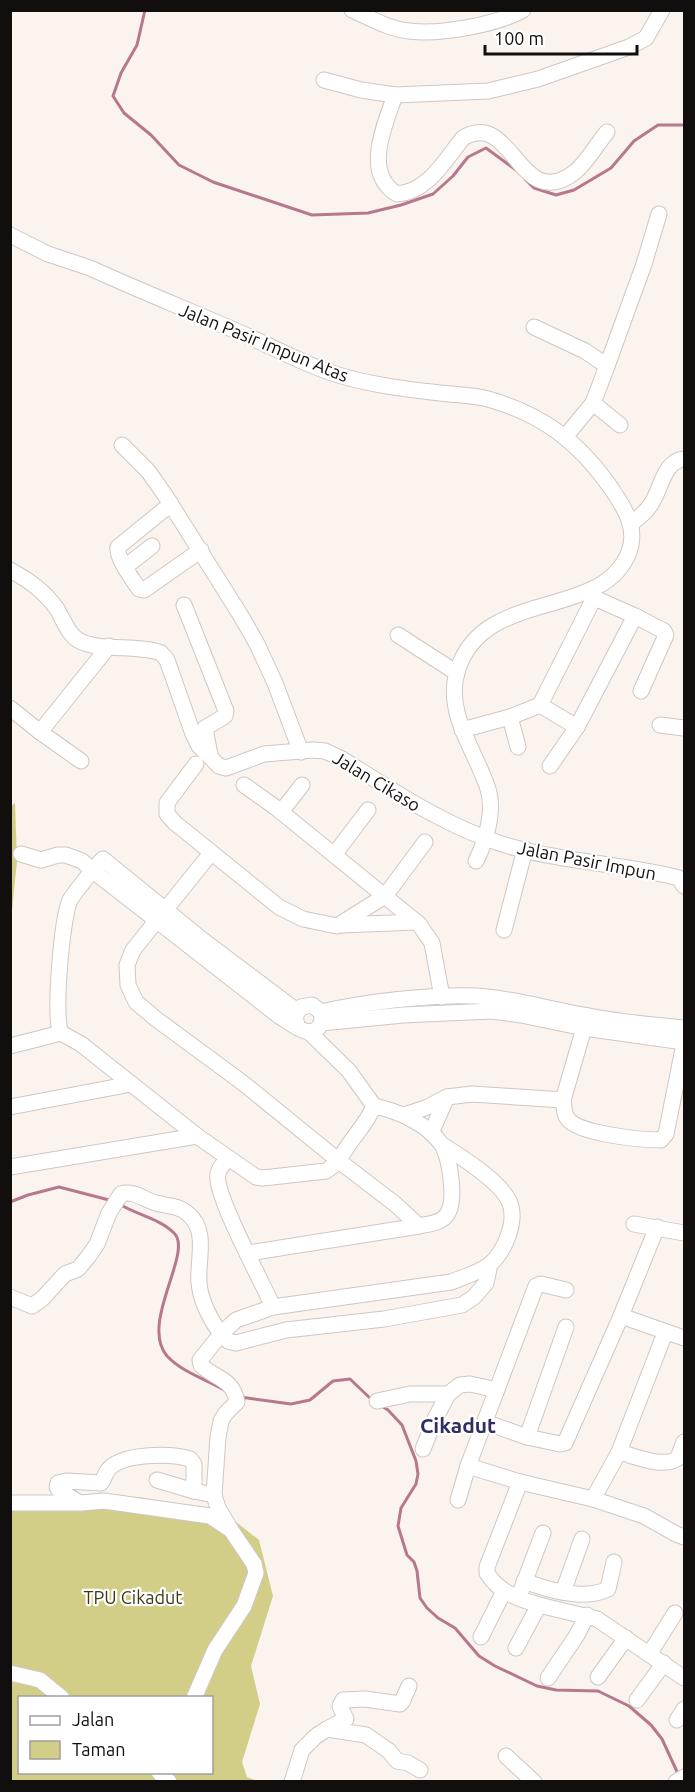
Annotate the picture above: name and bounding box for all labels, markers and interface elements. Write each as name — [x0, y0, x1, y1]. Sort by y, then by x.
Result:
scale bar — [485, 18, 636, 56]
text: 100 m — [494, 28, 544, 48]
street label: Jalan Pasir Impun Atas — [177, 299, 352, 385]
street label: Jalan Cikaso — [330, 747, 424, 815]
street label: Jalan Pasir Impun — [516, 837, 658, 883]
district label: Cikadut — [420, 1413, 496, 1437]
park label: TPU Cikadut — [84, 1587, 182, 1607]
legend — [18, 1696, 213, 1774]
text: Jalan — [72, 1709, 114, 1729]
text: Taman — [72, 1739, 126, 1759]

